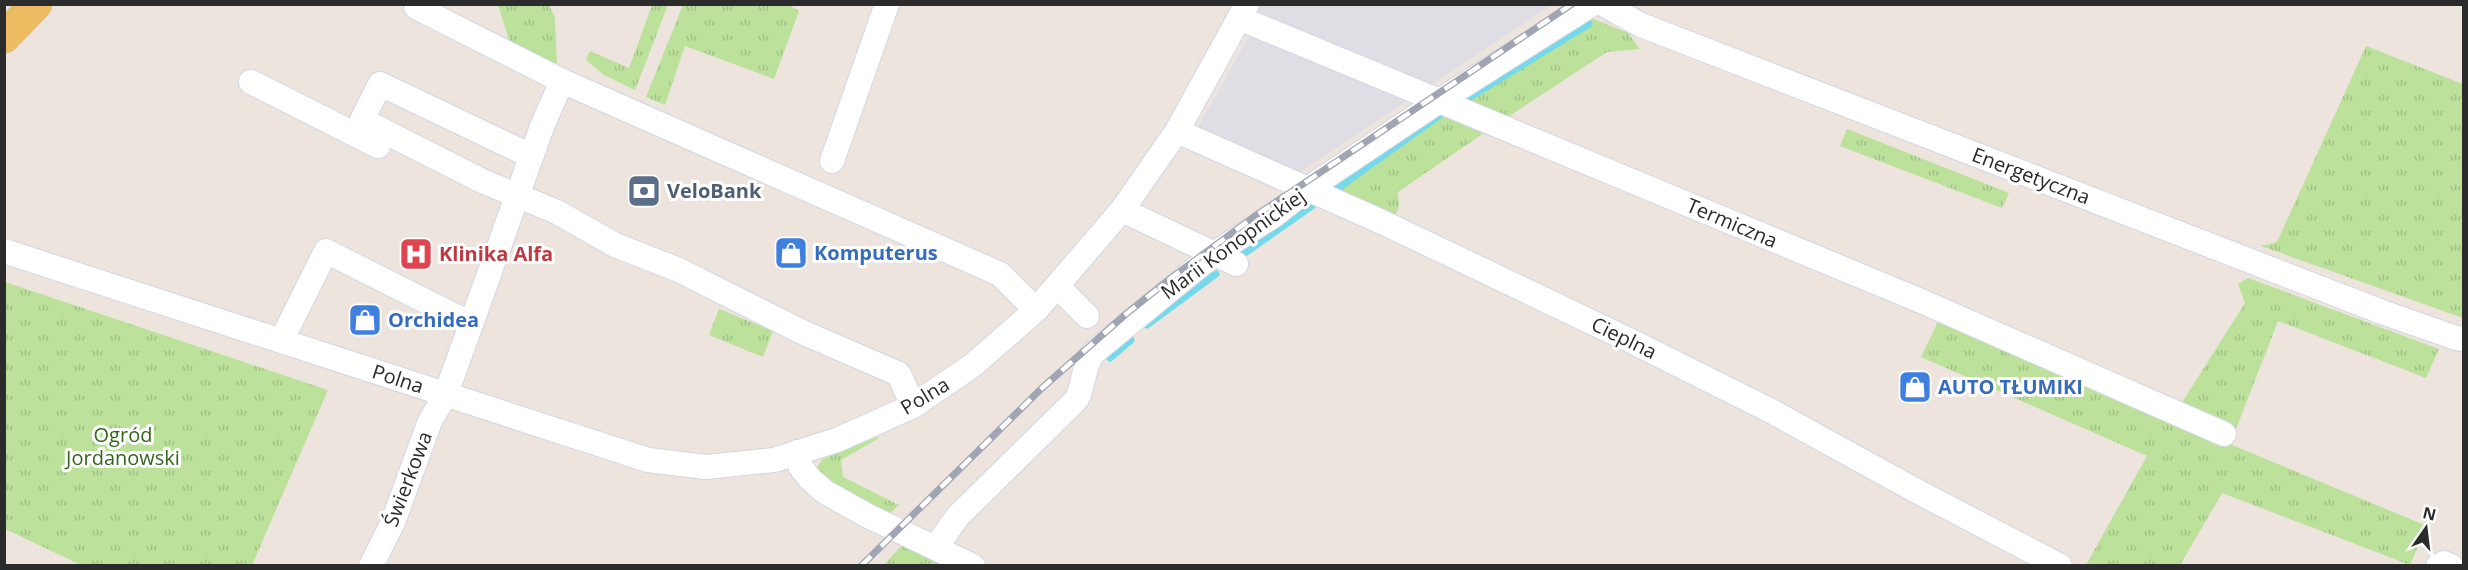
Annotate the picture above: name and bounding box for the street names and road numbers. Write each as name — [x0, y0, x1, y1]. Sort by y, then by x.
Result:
street label: Energetyczna — [1968, 141, 2094, 210]
street label: Marii Konopnickiej — [1155, 182, 1310, 305]
street label: Termiczna — [1683, 191, 1782, 254]
street label: Cieplna — [1587, 310, 1661, 365]
street label: Polna — [369, 358, 427, 399]
street label: Polna — [895, 370, 954, 421]
street label: Świerkowa — [377, 427, 438, 530]

